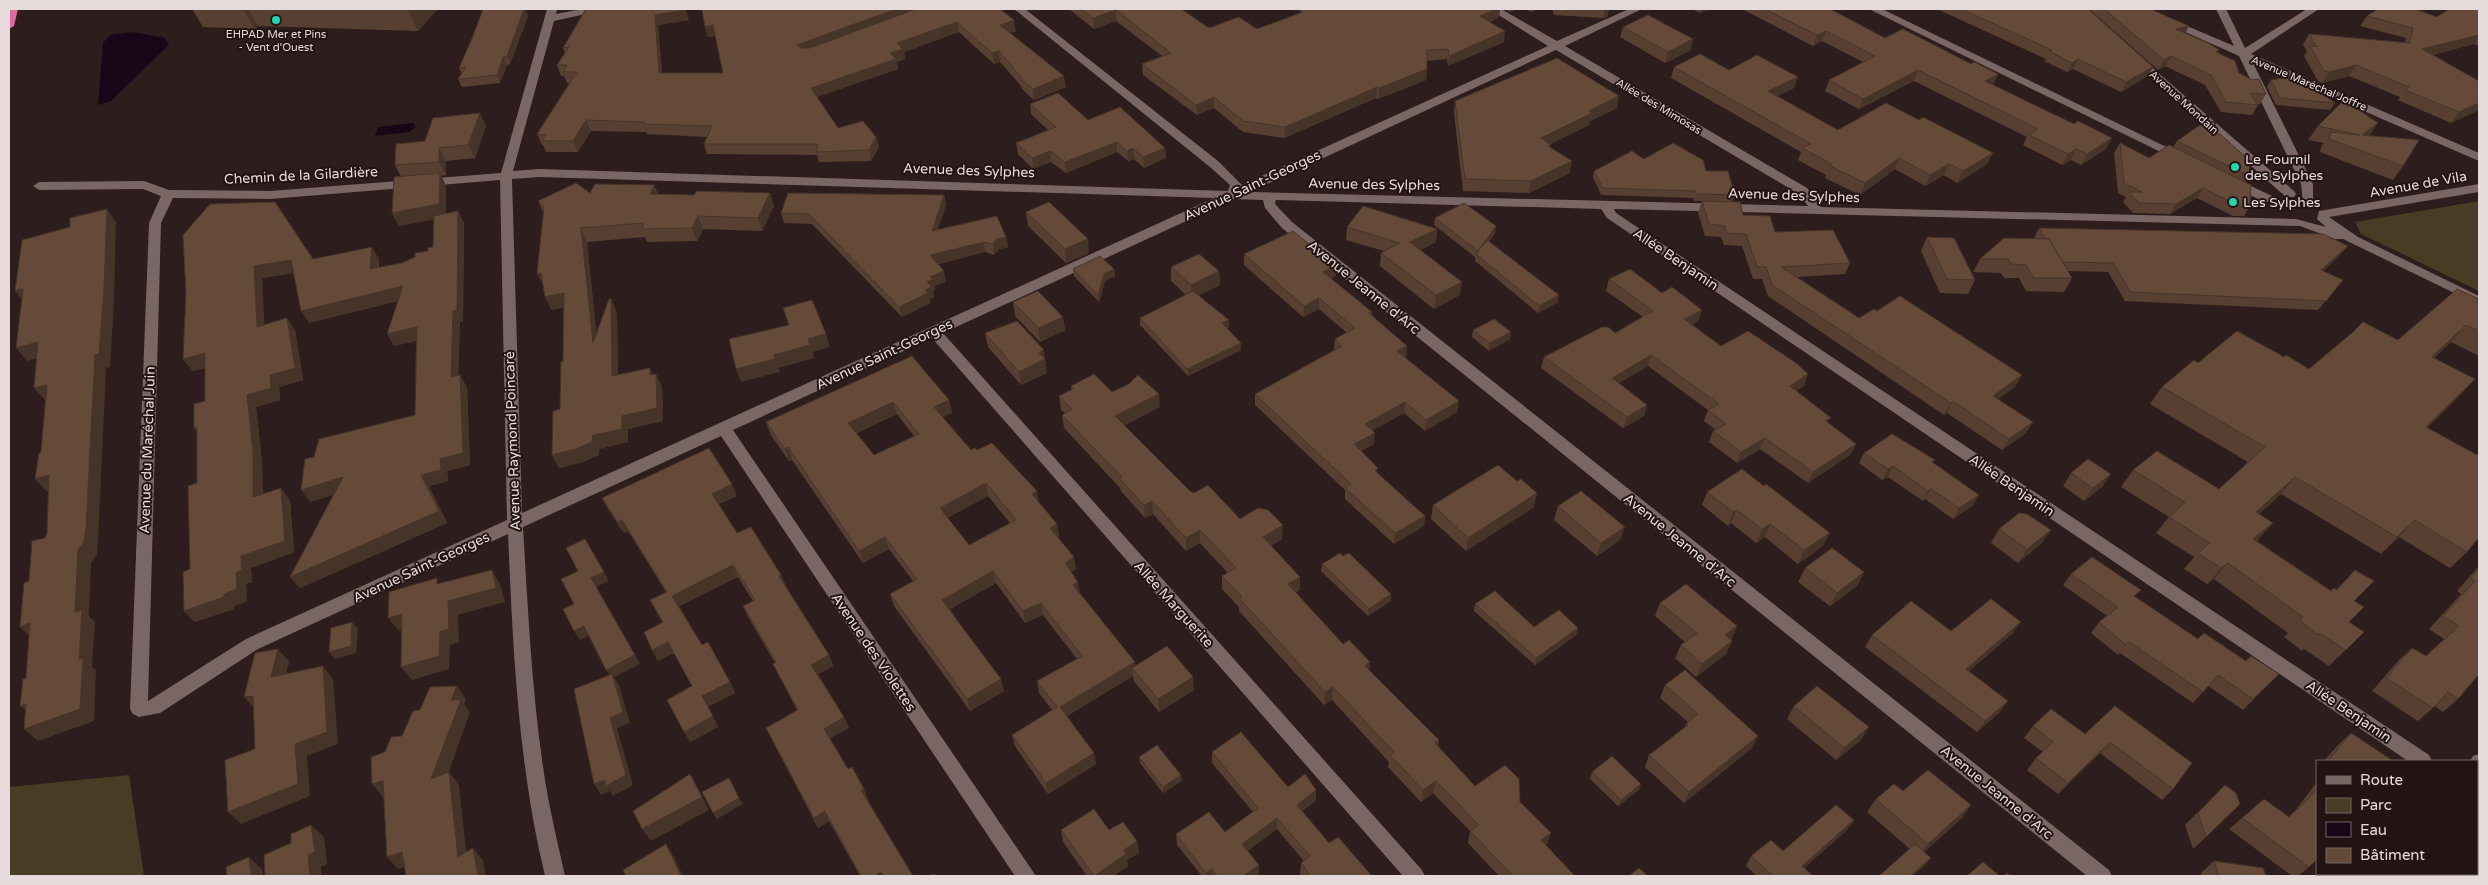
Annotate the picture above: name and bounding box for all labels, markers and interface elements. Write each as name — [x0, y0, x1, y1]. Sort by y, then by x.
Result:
marker: EHPAD Mer et Pins - Vent d'Ouest — [270, 14, 282, 26]
place label: EHPAD Mer et Pins - Vent d'Ouest — [226, 28, 326, 54]
street label: Avenue Maréchal Joffre — [2249, 53, 2369, 114]
street label: Avenue Mondain — [2146, 68, 2221, 137]
street label: Allée des Mimosas — [1614, 76, 1704, 137]
street label: Avenue Saint-Georges — [1181, 146, 1323, 225]
place label: Le Fournil des Sylphes — [2245, 151, 2324, 184]
street label: Avenue des Sylphes — [903, 160, 1036, 181]
marker: Le Fournil des Sylphes — [2229, 161, 2241, 173]
street label: Chemin de la Gilardière — [224, 163, 378, 188]
street label: Avenue de Vila — [2368, 168, 2468, 201]
street label: Avenue des Sylphes — [1308, 175, 1440, 194]
street label: Avenue des Sylphes — [1728, 185, 1861, 206]
place label: Les Sylphes — [2243, 194, 2321, 211]
marker: Les Sylphes — [2227, 196, 2239, 208]
street label: Allée Benjamin — [1630, 225, 1722, 294]
street label: Avenue Jeanne d'Arc — [1304, 237, 1423, 338]
street label: Avenue Saint-Georges — [813, 315, 955, 394]
street label: Avenue Raymond Poincaré — [501, 351, 524, 531]
street label: Avenue du Maréchal Juin — [136, 366, 159, 534]
street label: Allée Benjamin — [1966, 451, 2058, 520]
street label: Avenue Jeanne d'Arc — [1620, 490, 1739, 591]
street label: Avenue Saint-Georges — [350, 528, 492, 607]
street label: Allée Marguerite — [1130, 558, 1217, 651]
street label: Avenue des Violettes — [828, 590, 920, 715]
street label: Allée Benjamin — [2303, 677, 2395, 746]
street label: Avenue Jeanne d'Arc — [1937, 742, 2056, 843]
legend — [2316, 760, 2478, 875]
text: Route — [2360, 771, 2403, 789]
text: Parc — [2360, 796, 2392, 814]
text: Eau — [2360, 821, 2387, 839]
text: Bâtiment — [2360, 846, 2425, 864]

